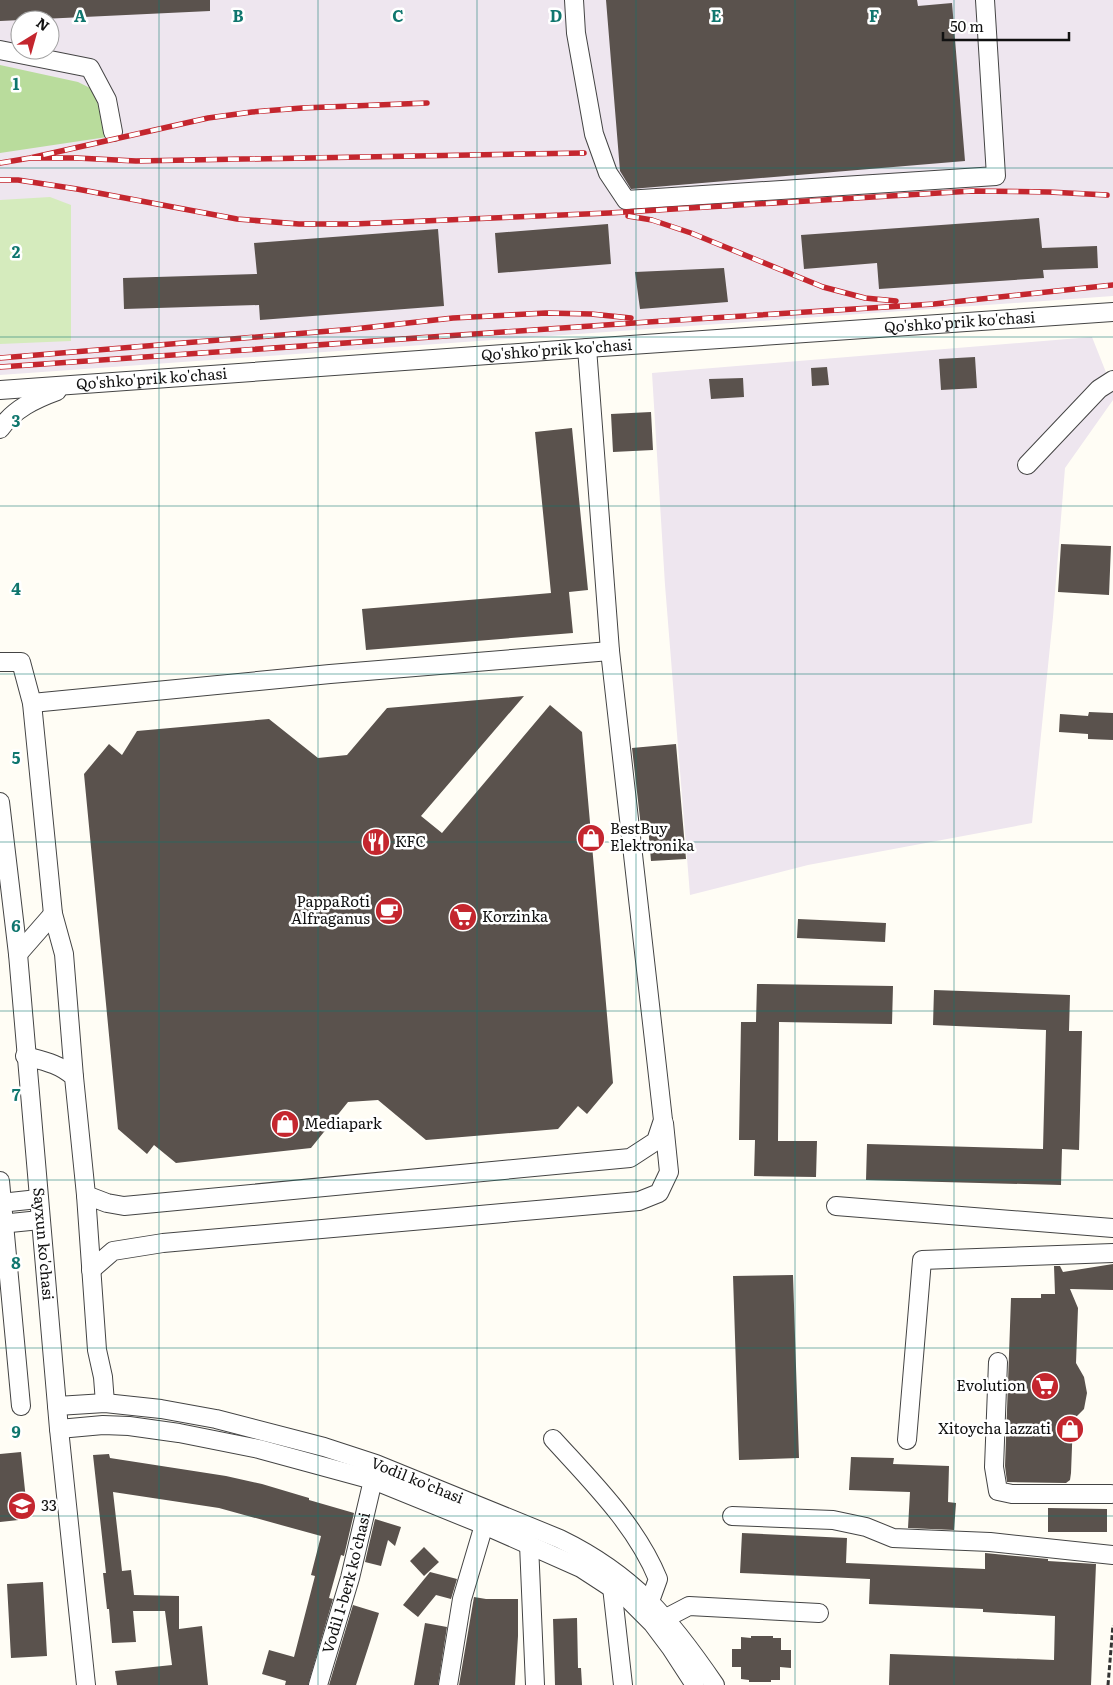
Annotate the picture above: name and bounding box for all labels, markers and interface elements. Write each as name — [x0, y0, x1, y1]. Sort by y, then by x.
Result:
text: A — [74, 3, 86, 27]
text: B — [232, 3, 244, 27]
text: C — [392, 3, 404, 27]
text: D — [550, 3, 562, 27]
text: E — [711, 3, 722, 27]
text: F — [869, 3, 879, 27]
north arrow — [10, 10, 60, 60]
scale bar — [943, 10, 1069, 42]
text: N — [33, 12, 54, 35]
text: 50 m — [950, 14, 984, 37]
text: 1 — [13, 71, 20, 95]
text: 2 — [12, 239, 21, 263]
street label: Qo'shko'prik ko'chasi — [883, 304, 1036, 338]
street label: Qo'shko'prik ko'chasi — [480, 332, 633, 366]
street label: Qo'shko'prik ko'chasi — [75, 361, 228, 395]
text: 3 — [12, 408, 21, 432]
text: 4 — [11, 576, 21, 600]
text: 5 — [12, 745, 21, 769]
place label: BestBuy Elektronika — [610, 816, 695, 856]
shop icon: BestBuy Elektronika — [576, 823, 606, 853]
restaurant icon: KFC — [361, 827, 391, 857]
place label: KFC — [395, 829, 426, 852]
place label: PappaRoti Alfraganus — [291, 889, 370, 929]
cafe icon: PappaRoti Alfraganus — [374, 896, 404, 926]
supermarket icon: Korzinka — [448, 902, 478, 932]
place label: Korzinka — [482, 904, 549, 927]
text: 6 — [11, 913, 21, 937]
text: 7 — [12, 1082, 21, 1106]
shop icon: Mediapark — [270, 1109, 300, 1139]
place label: Mediapark — [304, 1111, 383, 1134]
street label: Sayxun ko'chasi — [28, 1186, 61, 1301]
text: 8 — [11, 1250, 21, 1274]
supermarket icon: Evolution — [1030, 1371, 1060, 1401]
place label: Evolution — [956, 1373, 1026, 1396]
shop icon: Xitoycha lazzati — [1055, 1414, 1085, 1444]
place label: Xitoycha lazzati — [938, 1416, 1051, 1439]
text: 9 — [11, 1419, 21, 1443]
street label: Vodil ko'chasi — [368, 1450, 467, 1509]
school or university icon: 33 — [7, 1491, 37, 1521]
place label: 33 — [41, 1493, 57, 1516]
street label: Vodil 1-berk ko'chasi — [315, 1510, 375, 1656]

